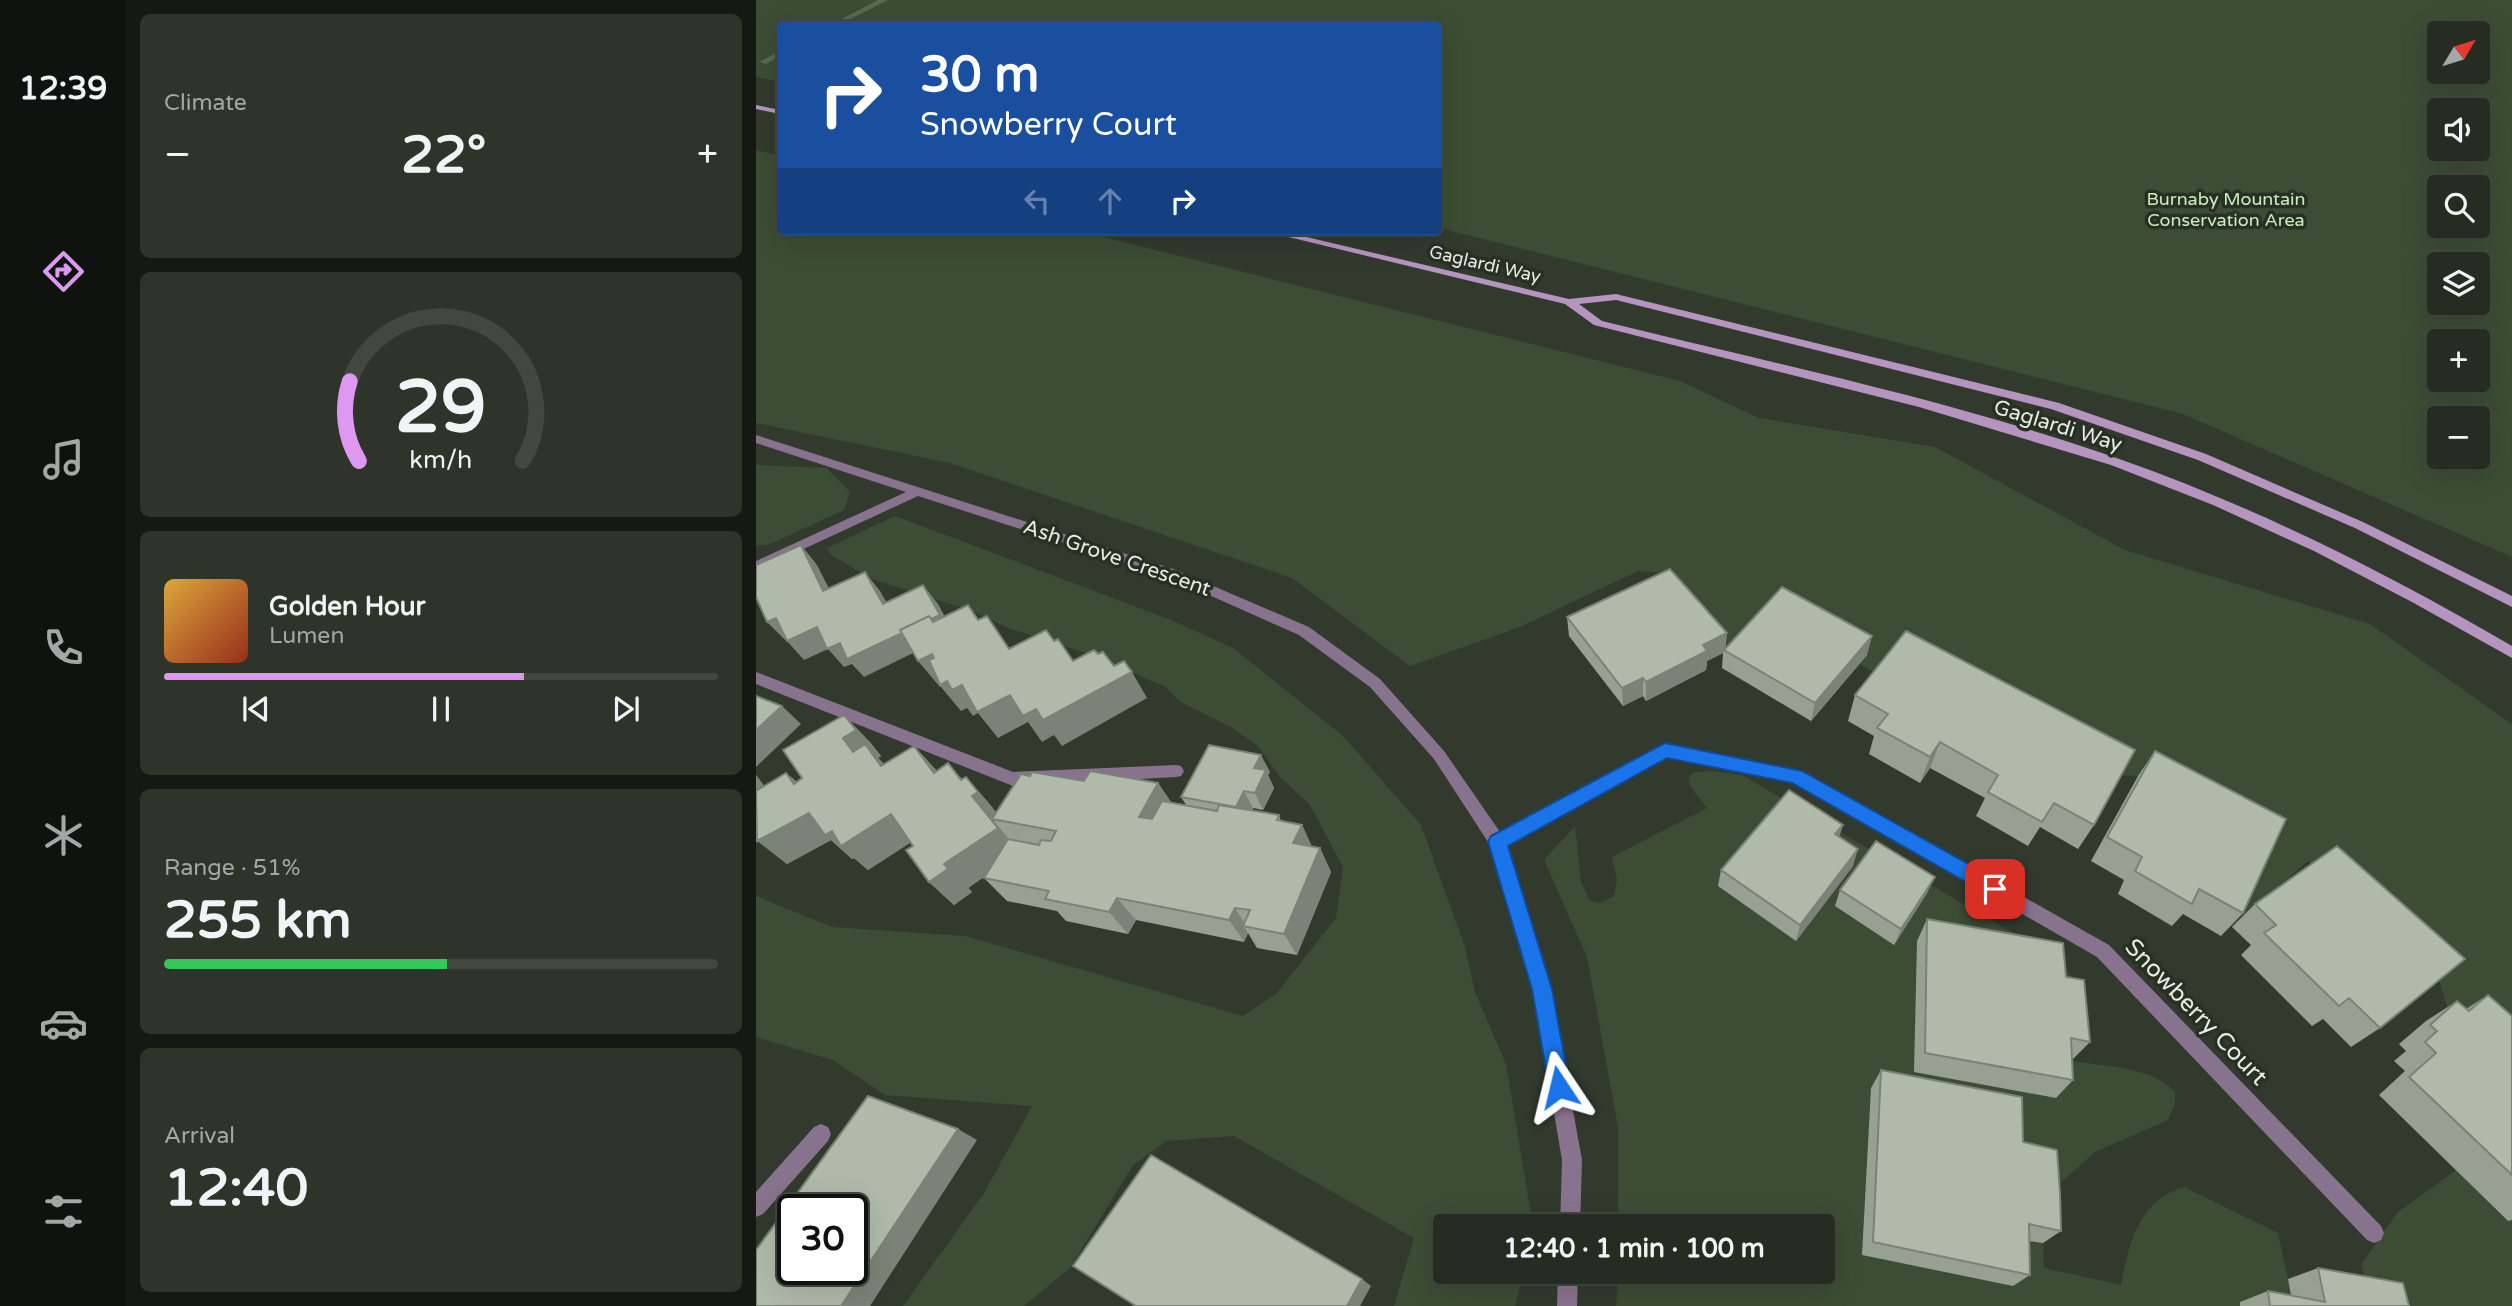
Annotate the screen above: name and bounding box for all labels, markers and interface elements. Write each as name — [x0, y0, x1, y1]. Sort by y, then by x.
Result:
north arrow — [2427, 21, 2490, 84]
map controls — [2427, 21, 2490, 469]
text: 30 m — [920, 46, 1039, 105]
icon: right — [805, 49, 896, 140]
text: 12:39 — [19, 70, 107, 108]
text: Climate — [164, 89, 247, 117]
button: sound — [2427, 98, 2490, 161]
text: Snowberry Court — [920, 106, 1177, 144]
text: 22° — [401, 124, 486, 187]
text: − — [164, 132, 191, 178]
text: + — [697, 132, 718, 178]
button: search — [2427, 175, 2490, 238]
icon: left — [1018, 182, 1056, 220]
icon: ahead — [1091, 182, 1129, 220]
icon: right — [1164, 182, 1202, 220]
park label: Burnaby Mountain Conservation Area — [2146, 188, 2306, 231]
street label: Gaglardi Way — [1427, 240, 1543, 288]
icon: directions — [39, 247, 88, 296]
button: layers — [2427, 252, 2490, 315]
button: + — [2427, 329, 2490, 392]
text: 29 — [395, 364, 487, 452]
street label: Gaglardi Way — [1991, 395, 2125, 457]
button: − — [2427, 406, 2490, 469]
icon: music — [39, 435, 88, 484]
text: km/h — [410, 444, 472, 474]
street label: Ash Grove Crescent — [1020, 514, 1214, 602]
text: Golden Hour — [269, 591, 426, 622]
text: Lumen — [269, 622, 344, 650]
icon: phone — [39, 623, 88, 672]
icon: previous — [237, 690, 275, 728]
icon: pause — [422, 690, 460, 728]
icon: next — [607, 690, 645, 728]
icon: climate — [39, 811, 88, 860]
text: Range · 51% — [164, 854, 300, 882]
pin — [1965, 859, 2025, 919]
icon: arrive — [1976, 870, 2014, 908]
text: 255 km — [164, 889, 352, 952]
street label: Snowberry Court — [2119, 933, 2273, 1091]
icon: car — [39, 999, 88, 1048]
position arrow — [1522, 1050, 1596, 1124]
text: Arrival — [164, 1122, 235, 1150]
text: 12:40 — [164, 1157, 308, 1220]
icon: filters — [39, 1187, 88, 1236]
speed limit sign: 30 — [777, 1194, 868, 1285]
text: 12:40 · 1 min · 100 m — [1503, 1233, 1765, 1264]

